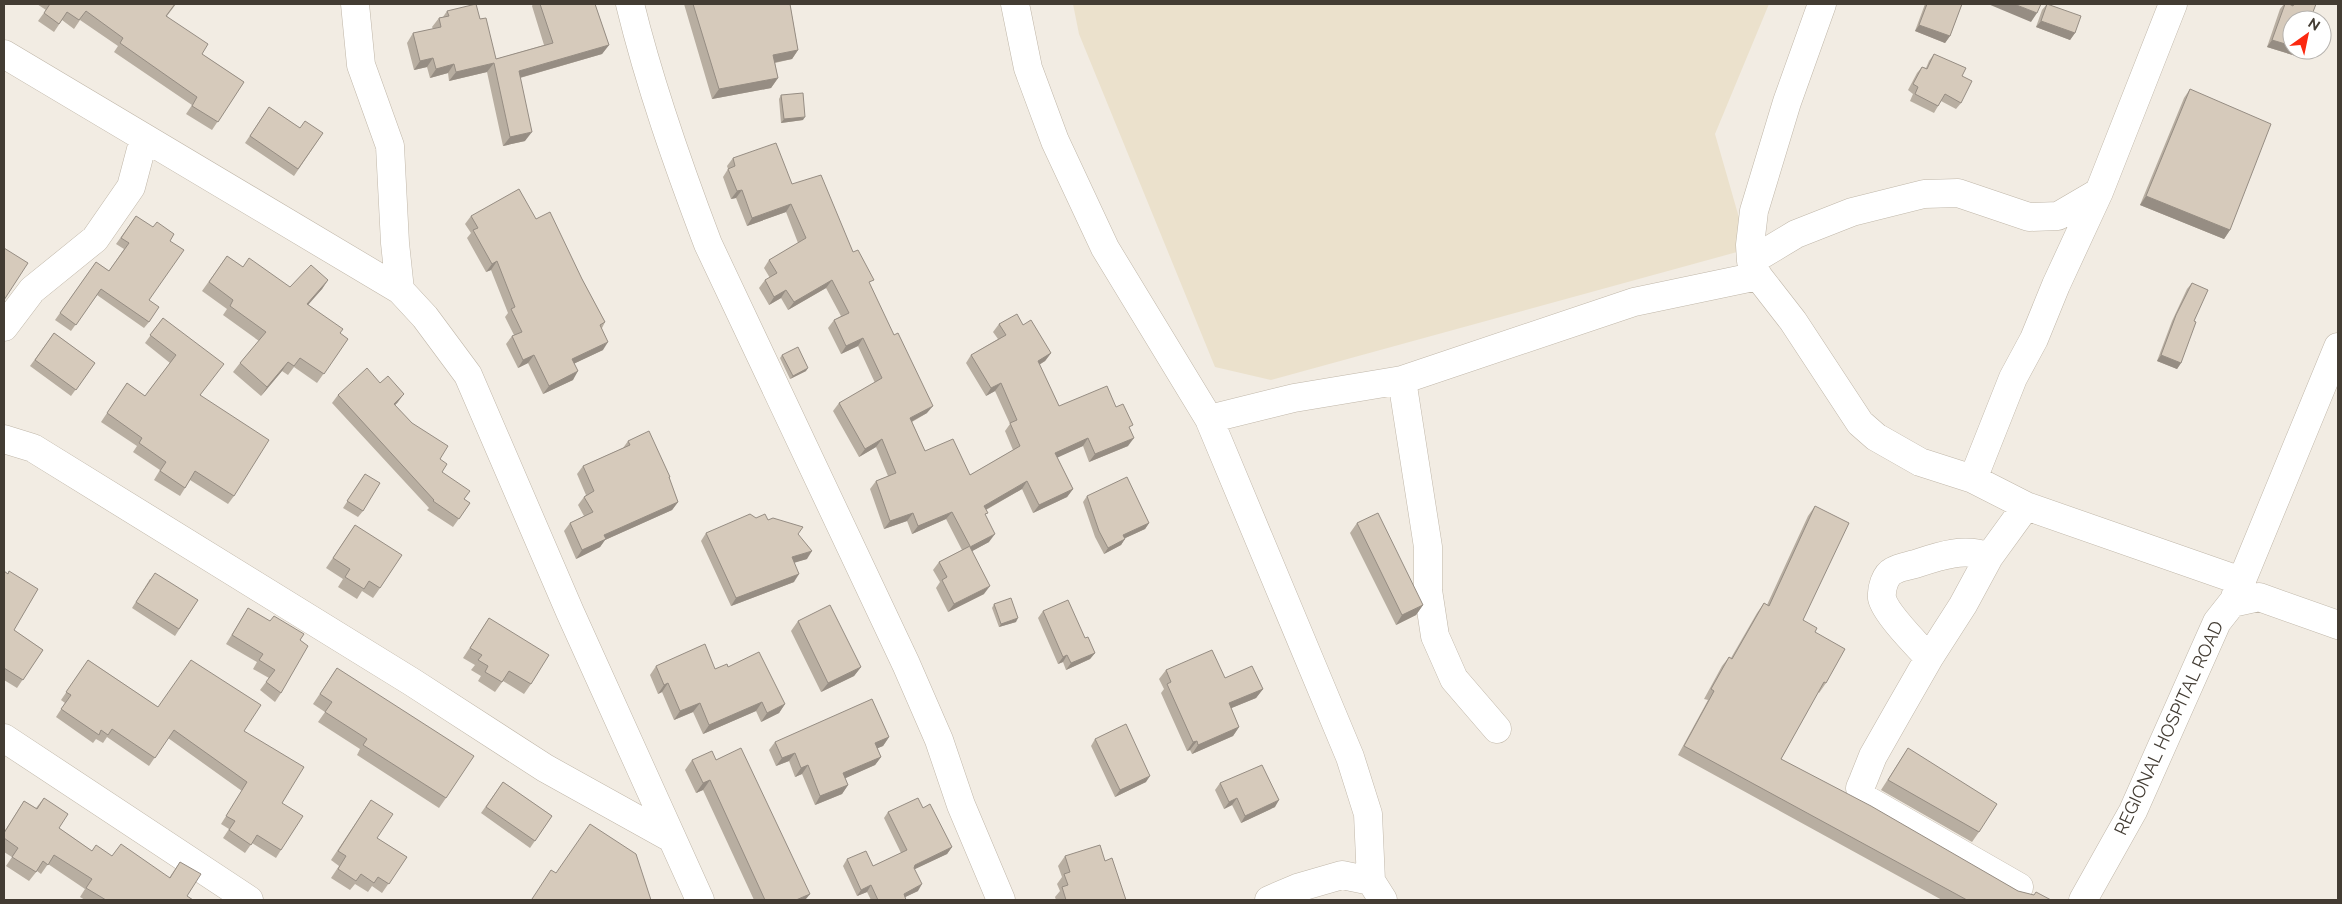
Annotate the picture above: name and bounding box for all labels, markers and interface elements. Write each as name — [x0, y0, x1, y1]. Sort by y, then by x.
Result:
north arrow — [2282, 10, 2332, 60]
text: N — [2305, 14, 2323, 34]
street label: REGIONAL HOSPITAL ROAD — [2110, 617, 2227, 838]

